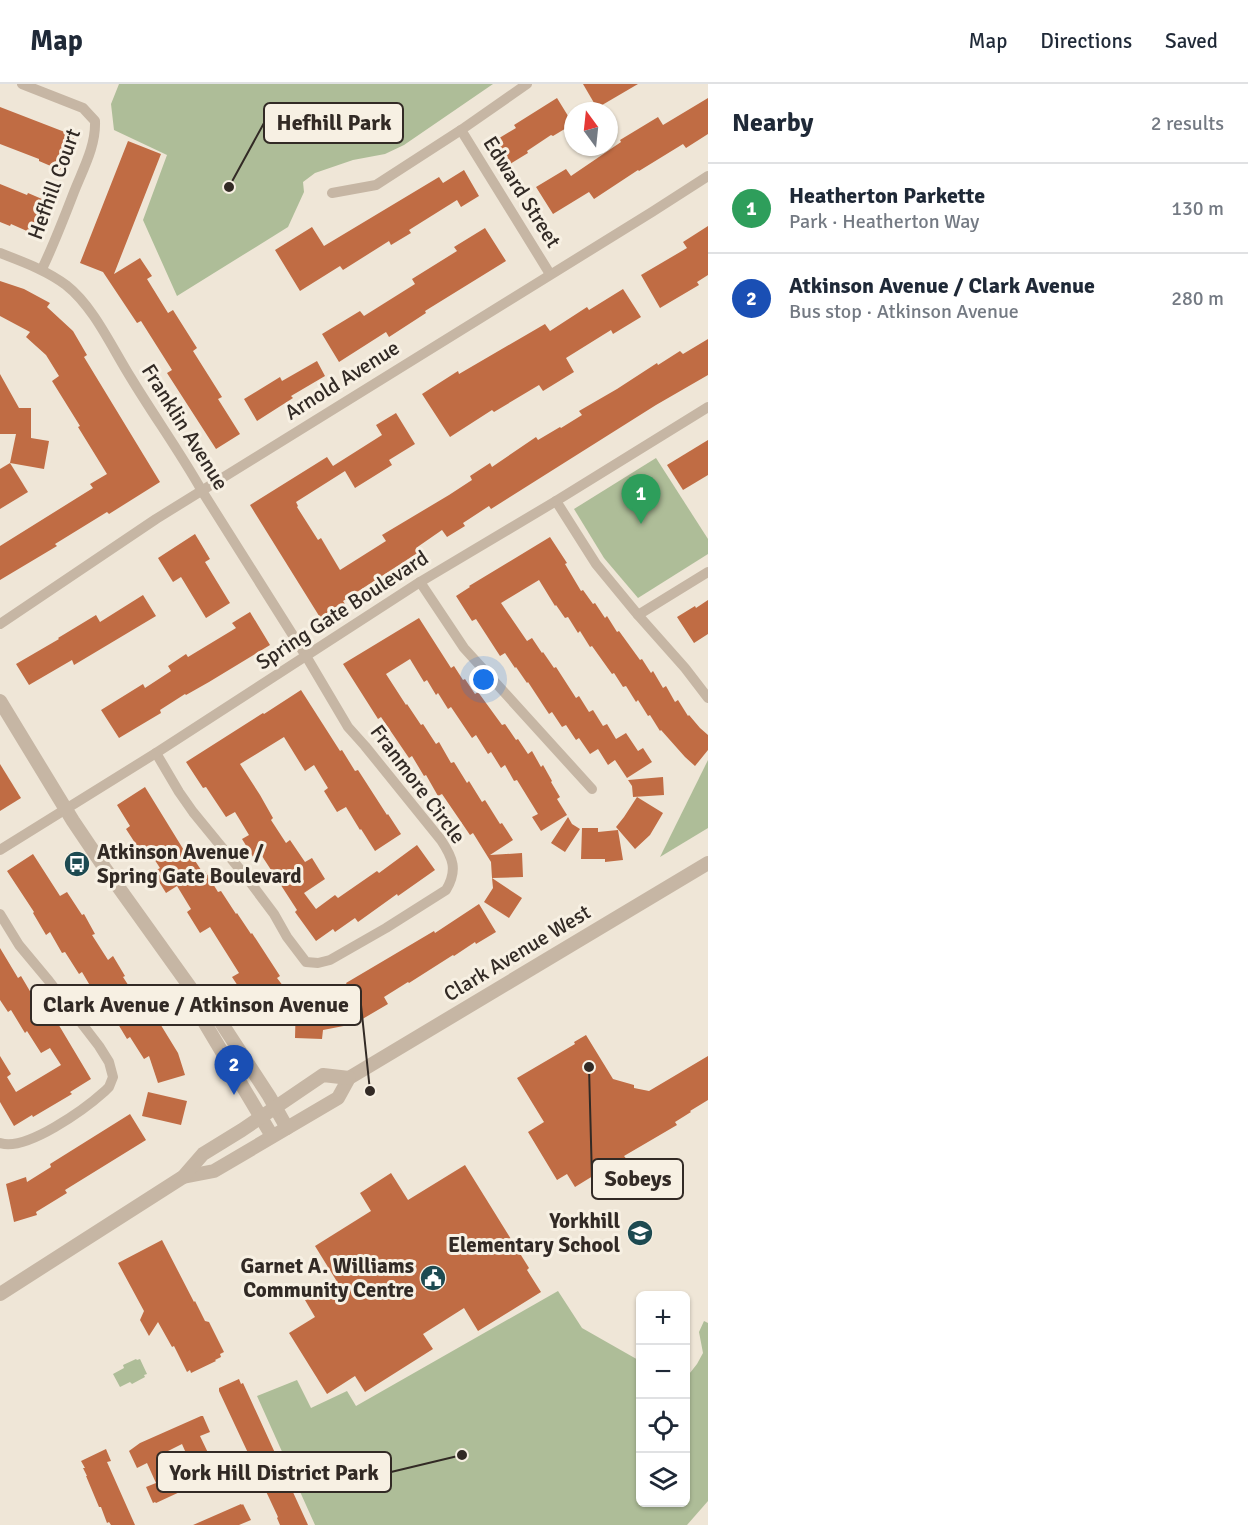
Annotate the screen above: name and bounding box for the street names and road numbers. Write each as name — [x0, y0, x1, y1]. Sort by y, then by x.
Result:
street label: Hefhill Court — [22, 125, 86, 243]
street label: Edward Street — [477, 132, 567, 252]
street label: Arnold Avenue — [280, 334, 404, 426]
street label: Franklin Avenue — [136, 359, 234, 495]
street label: Spring Gate Boulevard — [251, 545, 433, 675]
street label: Franmore Circle — [365, 719, 471, 849]
street label: Clark Avenue West — [439, 899, 595, 1007]

